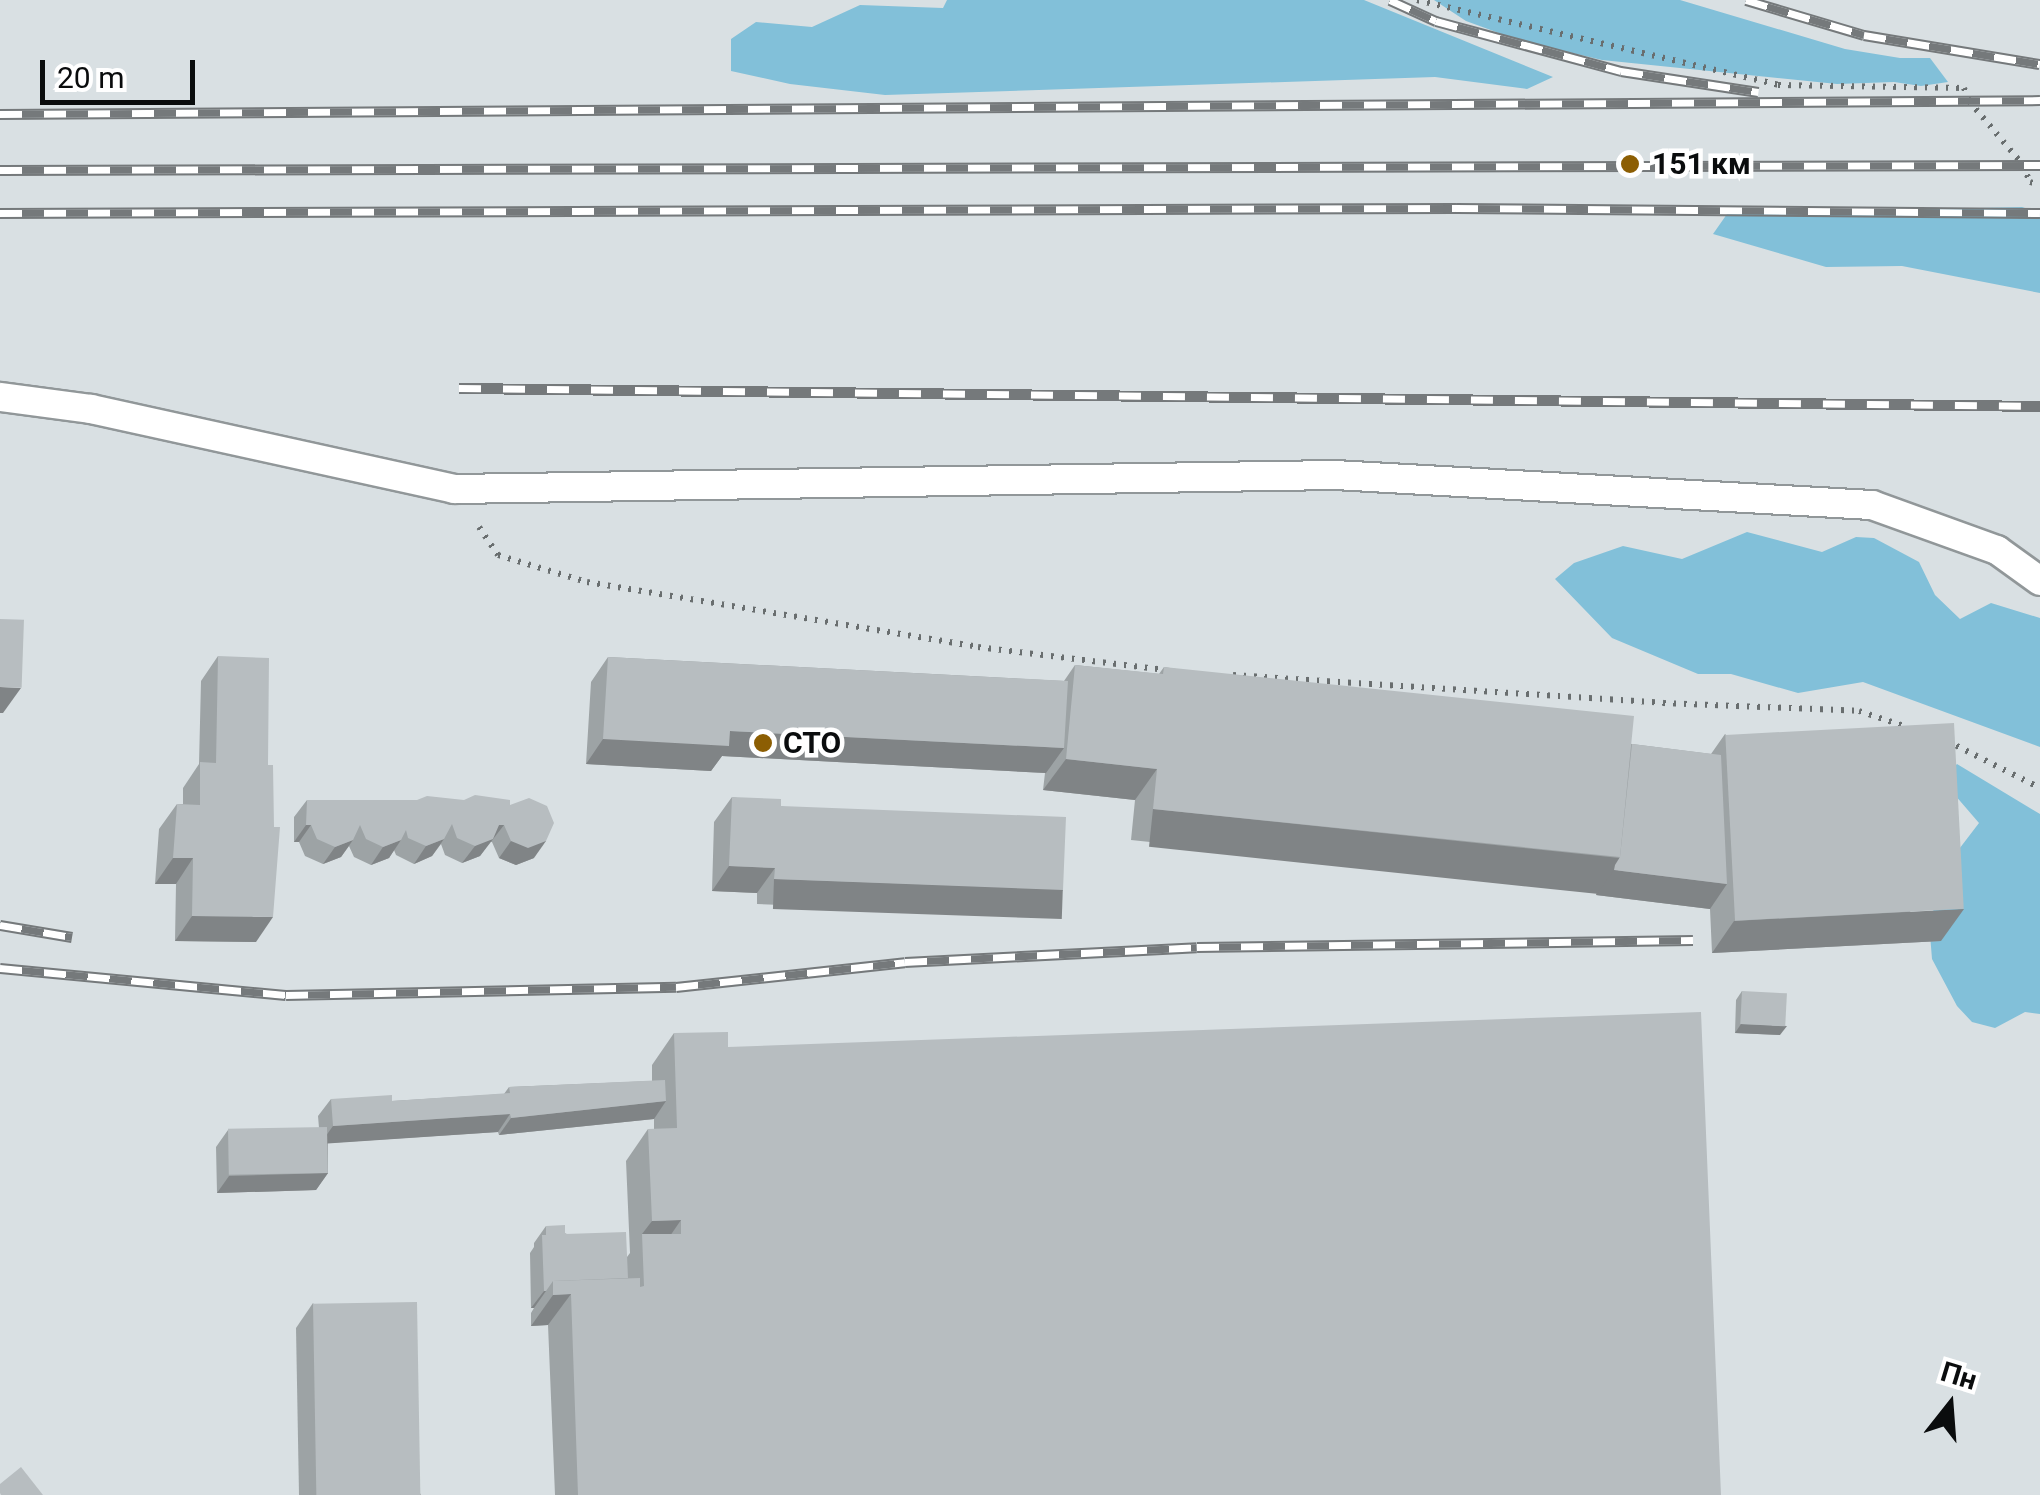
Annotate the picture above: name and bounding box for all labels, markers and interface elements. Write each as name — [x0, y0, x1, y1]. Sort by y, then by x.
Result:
scale bar — [45, 40, 200, 102]
text: 20 m — [57, 60, 124, 95]
place label: 151 км — [1652, 146, 1751, 182]
marker: 151 км — [1617, 151, 1643, 177]
place label: СТО — [783, 725, 841, 761]
marker: СТО — [752, 732, 774, 754]
north arrow — [1900, 1355, 2000, 1455]
text: Пн — [1937, 1355, 1981, 1397]

